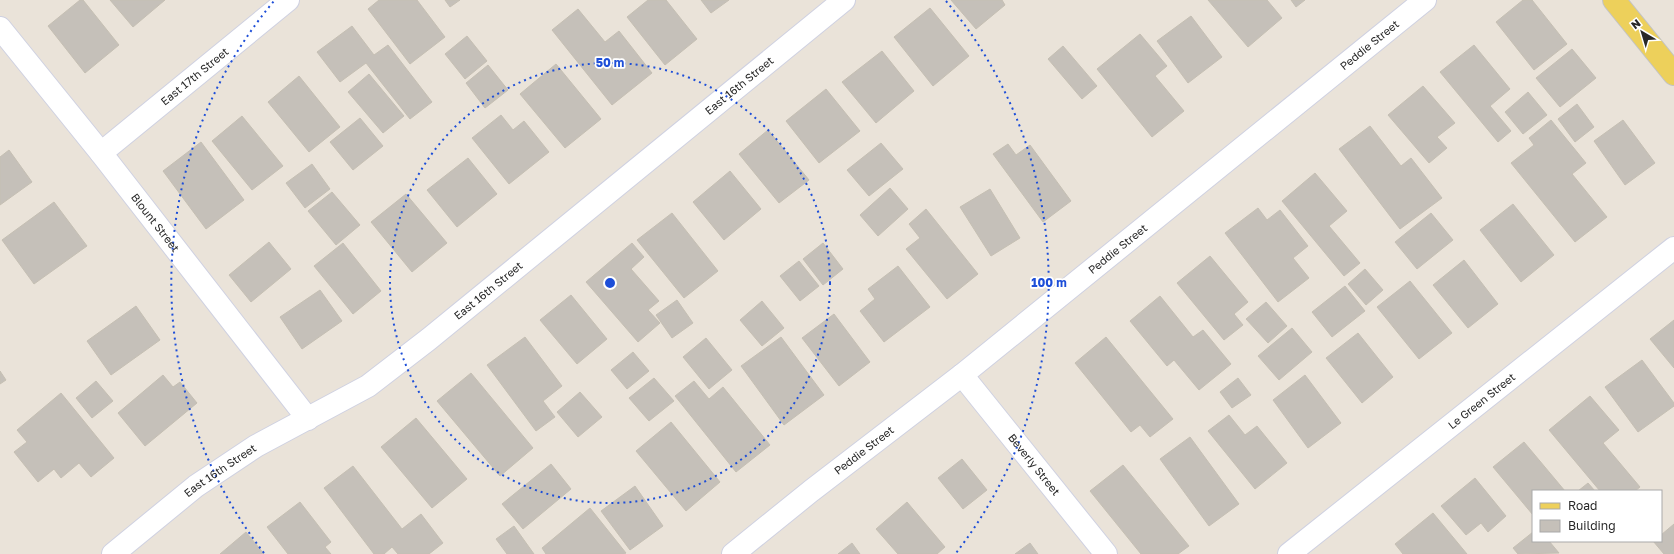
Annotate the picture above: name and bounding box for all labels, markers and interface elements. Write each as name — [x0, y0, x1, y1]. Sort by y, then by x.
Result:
north arrow — [1622, 12, 1662, 52]
text: N — [1628, 16, 1643, 31]
street label: Peddie Street — [1337, 17, 1401, 72]
street label: East 17th Street — [158, 45, 231, 107]
street label: East 16th Street — [702, 54, 776, 117]
text: 50 m — [596, 55, 624, 70]
street label: Blount Street — [129, 191, 182, 254]
street label: Peddie Street — [1085, 221, 1149, 276]
street label: East 16th Street — [451, 258, 525, 322]
text: 100 m — [1031, 275, 1067, 290]
centre of rings — [603, 276, 617, 290]
street label: Le Green Street — [1445, 370, 1517, 431]
street label: Peddie Street — [831, 423, 896, 477]
street label: Beverly Street — [1006, 431, 1063, 498]
street label: East 16th Street — [181, 441, 258, 499]
legend — [1532, 490, 1662, 542]
text: Road — [1568, 498, 1597, 513]
text: Building — [1568, 518, 1616, 533]

